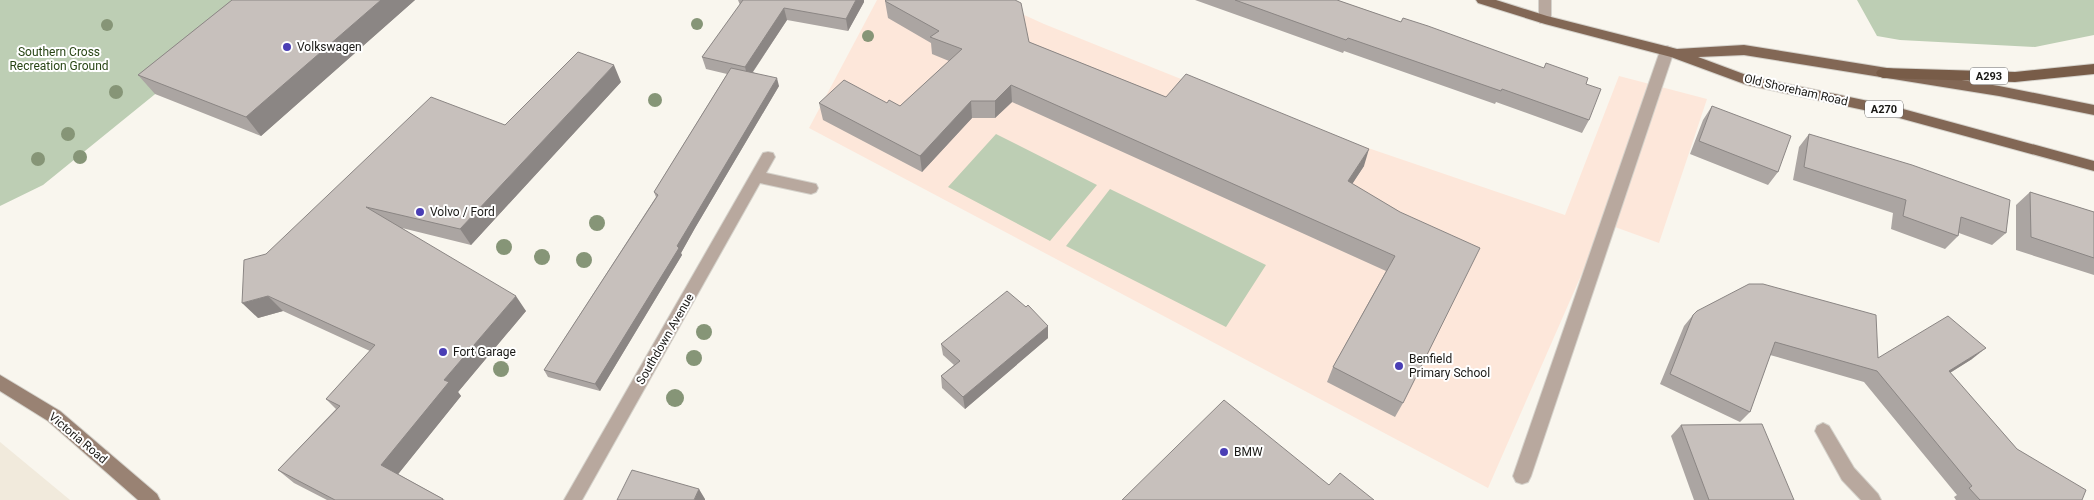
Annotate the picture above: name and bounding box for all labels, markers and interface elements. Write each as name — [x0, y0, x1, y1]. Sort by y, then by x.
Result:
place label: Volkswagen — [297, 40, 362, 54]
marker: Volkswagen — [281, 41, 293, 53]
park label: Southern Cross Recreation Ground — [9, 45, 109, 73]
road number: A293 — [1970, 68, 2008, 84]
street label: Old Shoreham Road — [1743, 71, 1849, 109]
road number: A270 — [1865, 100, 1903, 118]
place label: Volvo / Ford — [430, 205, 495, 219]
marker: Volvo / Ford — [414, 206, 426, 218]
street label: Southdown Avenue — [633, 291, 697, 387]
place label: Fort Garage — [453, 345, 516, 359]
marker: Fort Garage — [437, 346, 449, 358]
place label: Benfield Primary School — [1409, 352, 1490, 380]
marker: Benfield Primary School — [1393, 360, 1405, 372]
street label: Victoria Road — [46, 410, 110, 466]
place label: BMW — [1234, 445, 1263, 459]
marker: BMW — [1218, 446, 1230, 458]

